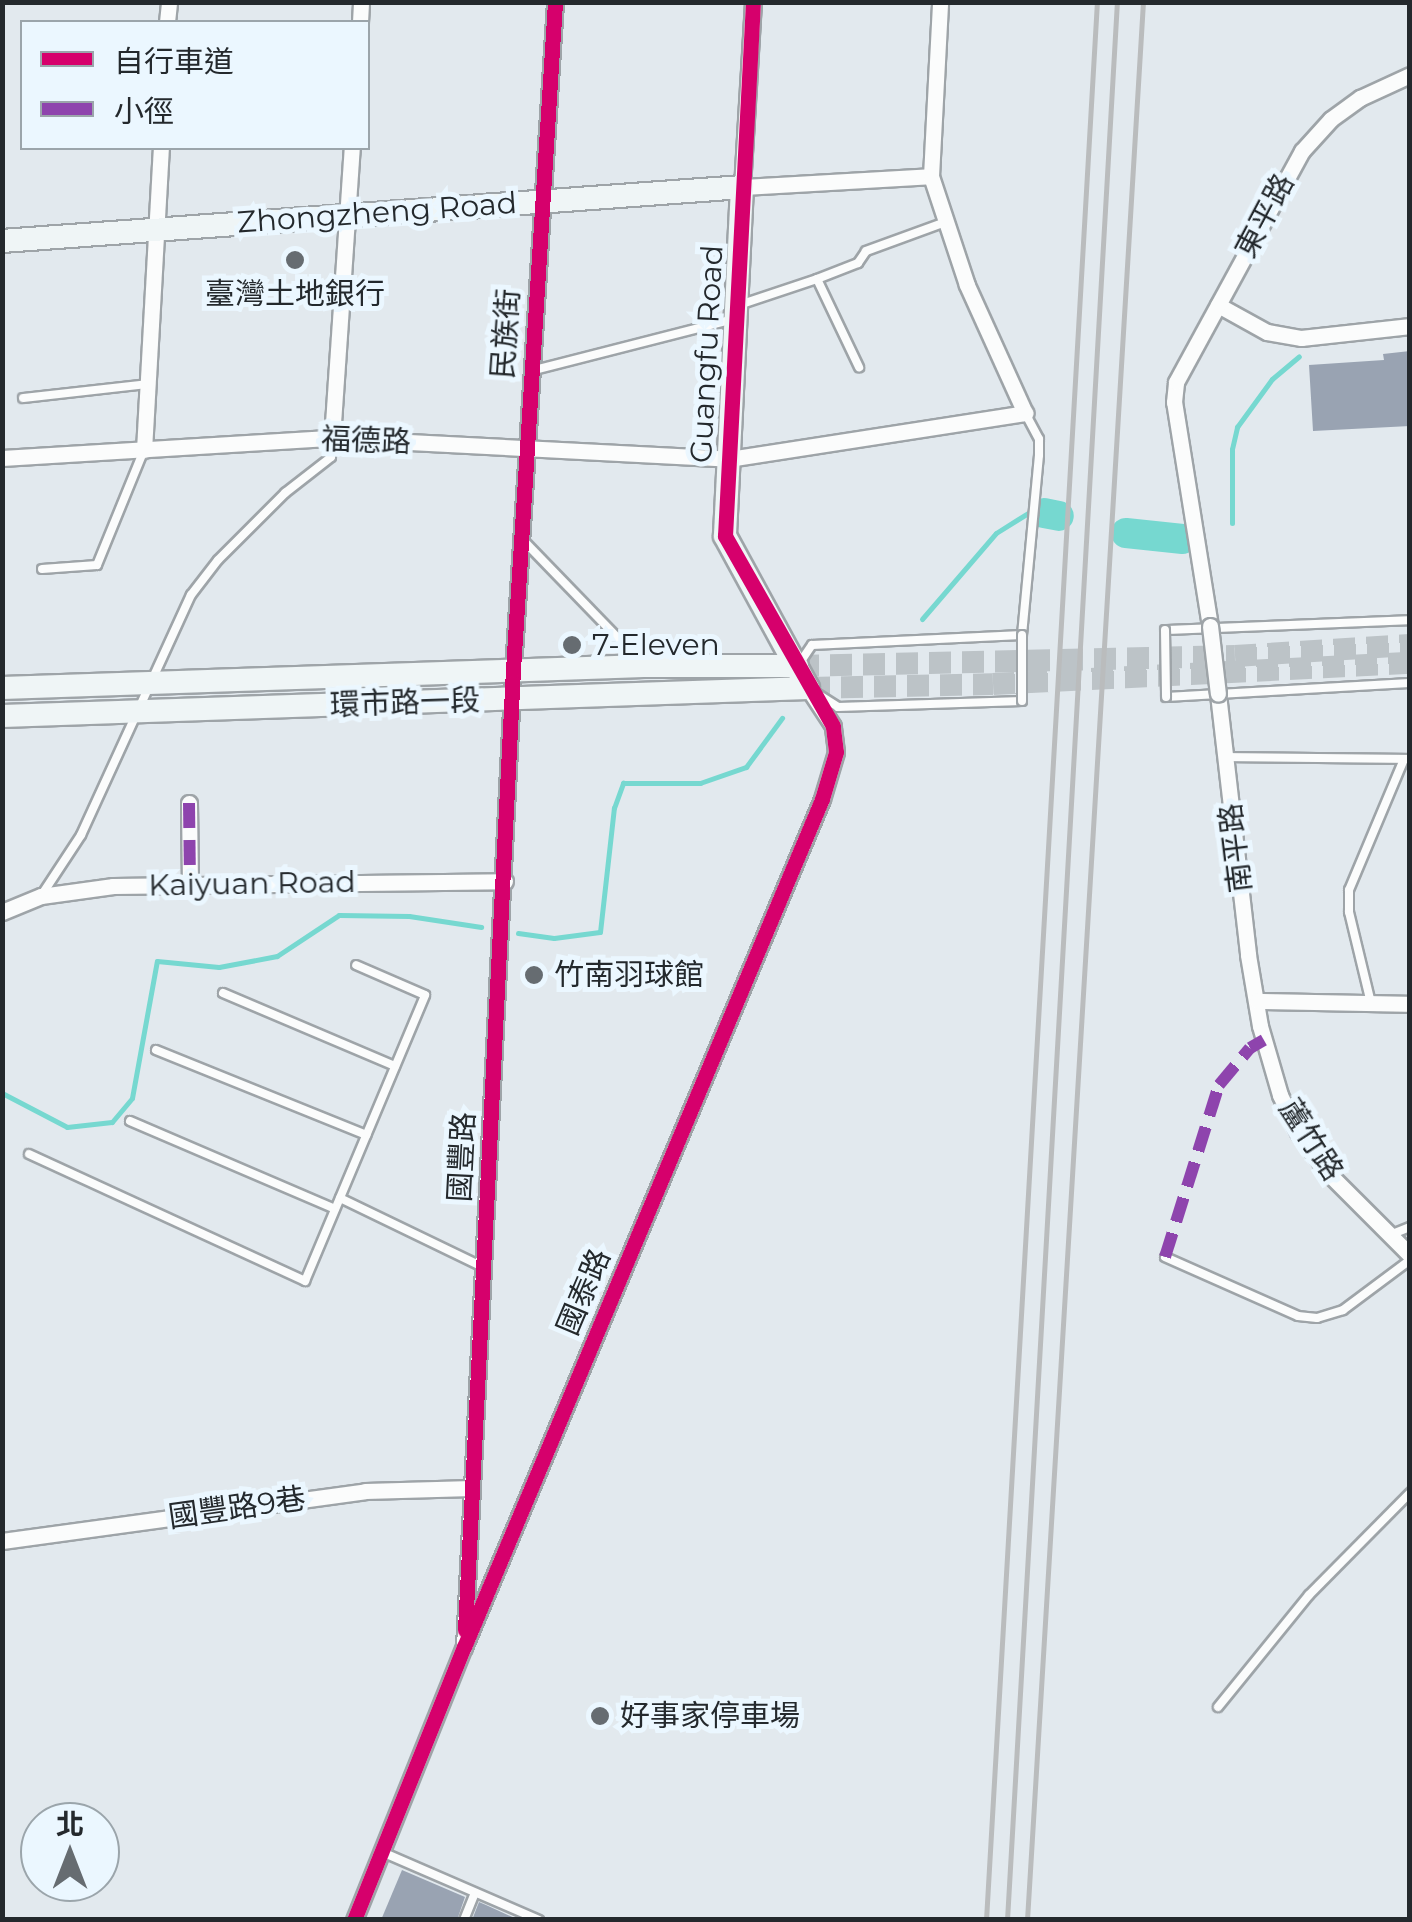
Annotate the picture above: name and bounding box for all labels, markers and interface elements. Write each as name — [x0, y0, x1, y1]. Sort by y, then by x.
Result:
legend — [20, 20, 370, 150]
text: 自行車道 — [114, 43, 234, 80]
text: 小徑 — [114, 93, 174, 130]
street label: 東平路 — [1228, 168, 1302, 264]
street label: Zhongzheng Road — [236, 185, 518, 241]
street label: Guangfu Road — [683, 244, 731, 464]
marker: 臺灣土地銀行 — [284, 249, 306, 271]
place label: 臺灣土地銀行 — [205, 276, 385, 312]
street label: 民族街 — [485, 288, 527, 380]
street label: 福德路 — [320, 421, 412, 461]
place label: 7-Eleven — [592, 627, 720, 663]
marker: 7-Eleven — [561, 634, 583, 656]
street label: 環市路一段 — [329, 682, 481, 724]
street label: 南平路 — [1213, 801, 1259, 895]
street label: Kaiyuan Road — [148, 864, 356, 904]
place label: 竹南羽球館 — [554, 957, 704, 993]
marker: 竹南羽球館 — [523, 964, 545, 986]
street label: 蘆竹路 — [1271, 1092, 1351, 1188]
street label: 國豐路 — [442, 1111, 482, 1203]
street label: 國泰路 — [550, 1244, 618, 1340]
street label: 國豐路9巷 — [166, 1481, 308, 1535]
place label: 好事家停車場 — [620, 1698, 800, 1734]
marker: 好事家停車場 — [589, 1705, 611, 1727]
north arrow — [20, 1802, 120, 1902]
text: 北 — [56, 1807, 84, 1841]

